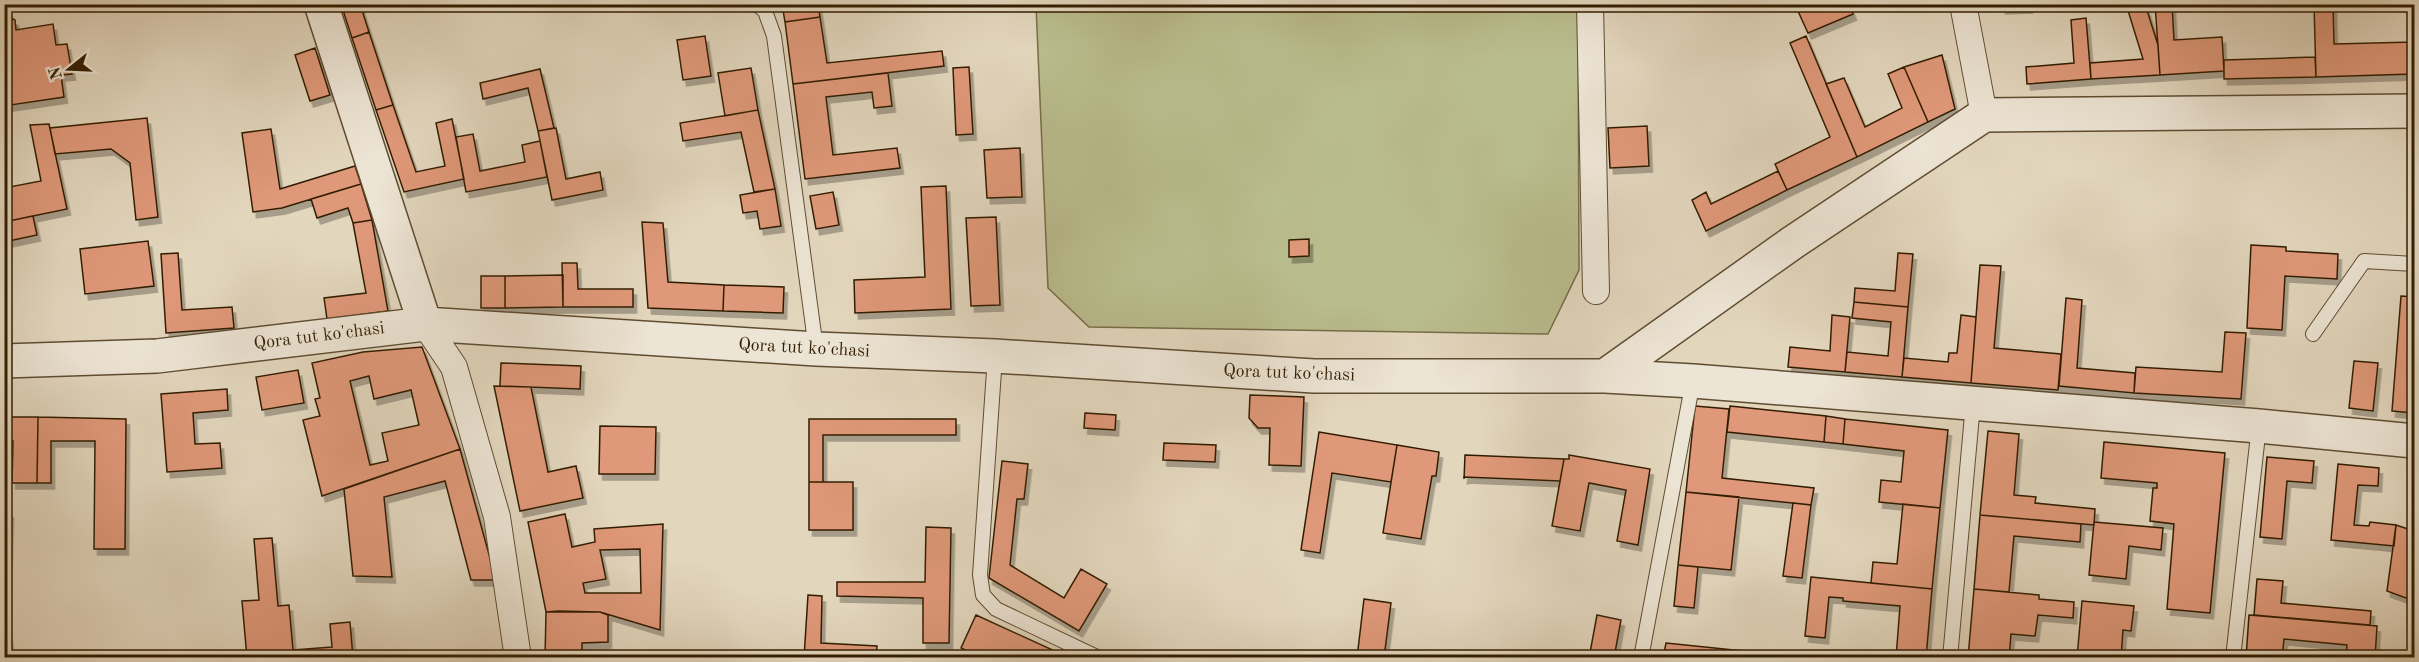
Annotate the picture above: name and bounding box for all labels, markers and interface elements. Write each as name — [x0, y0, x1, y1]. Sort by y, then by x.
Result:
north arrow — [39, 39, 99, 99]
text: N — [47, 64, 66, 81]
street label: Qora tut ko'chasi — [252, 319, 386, 353]
street label: Qora tut ko'chasi — [738, 336, 870, 360]
street label: Qora tut ko'chasi — [1223, 362, 1355, 384]

